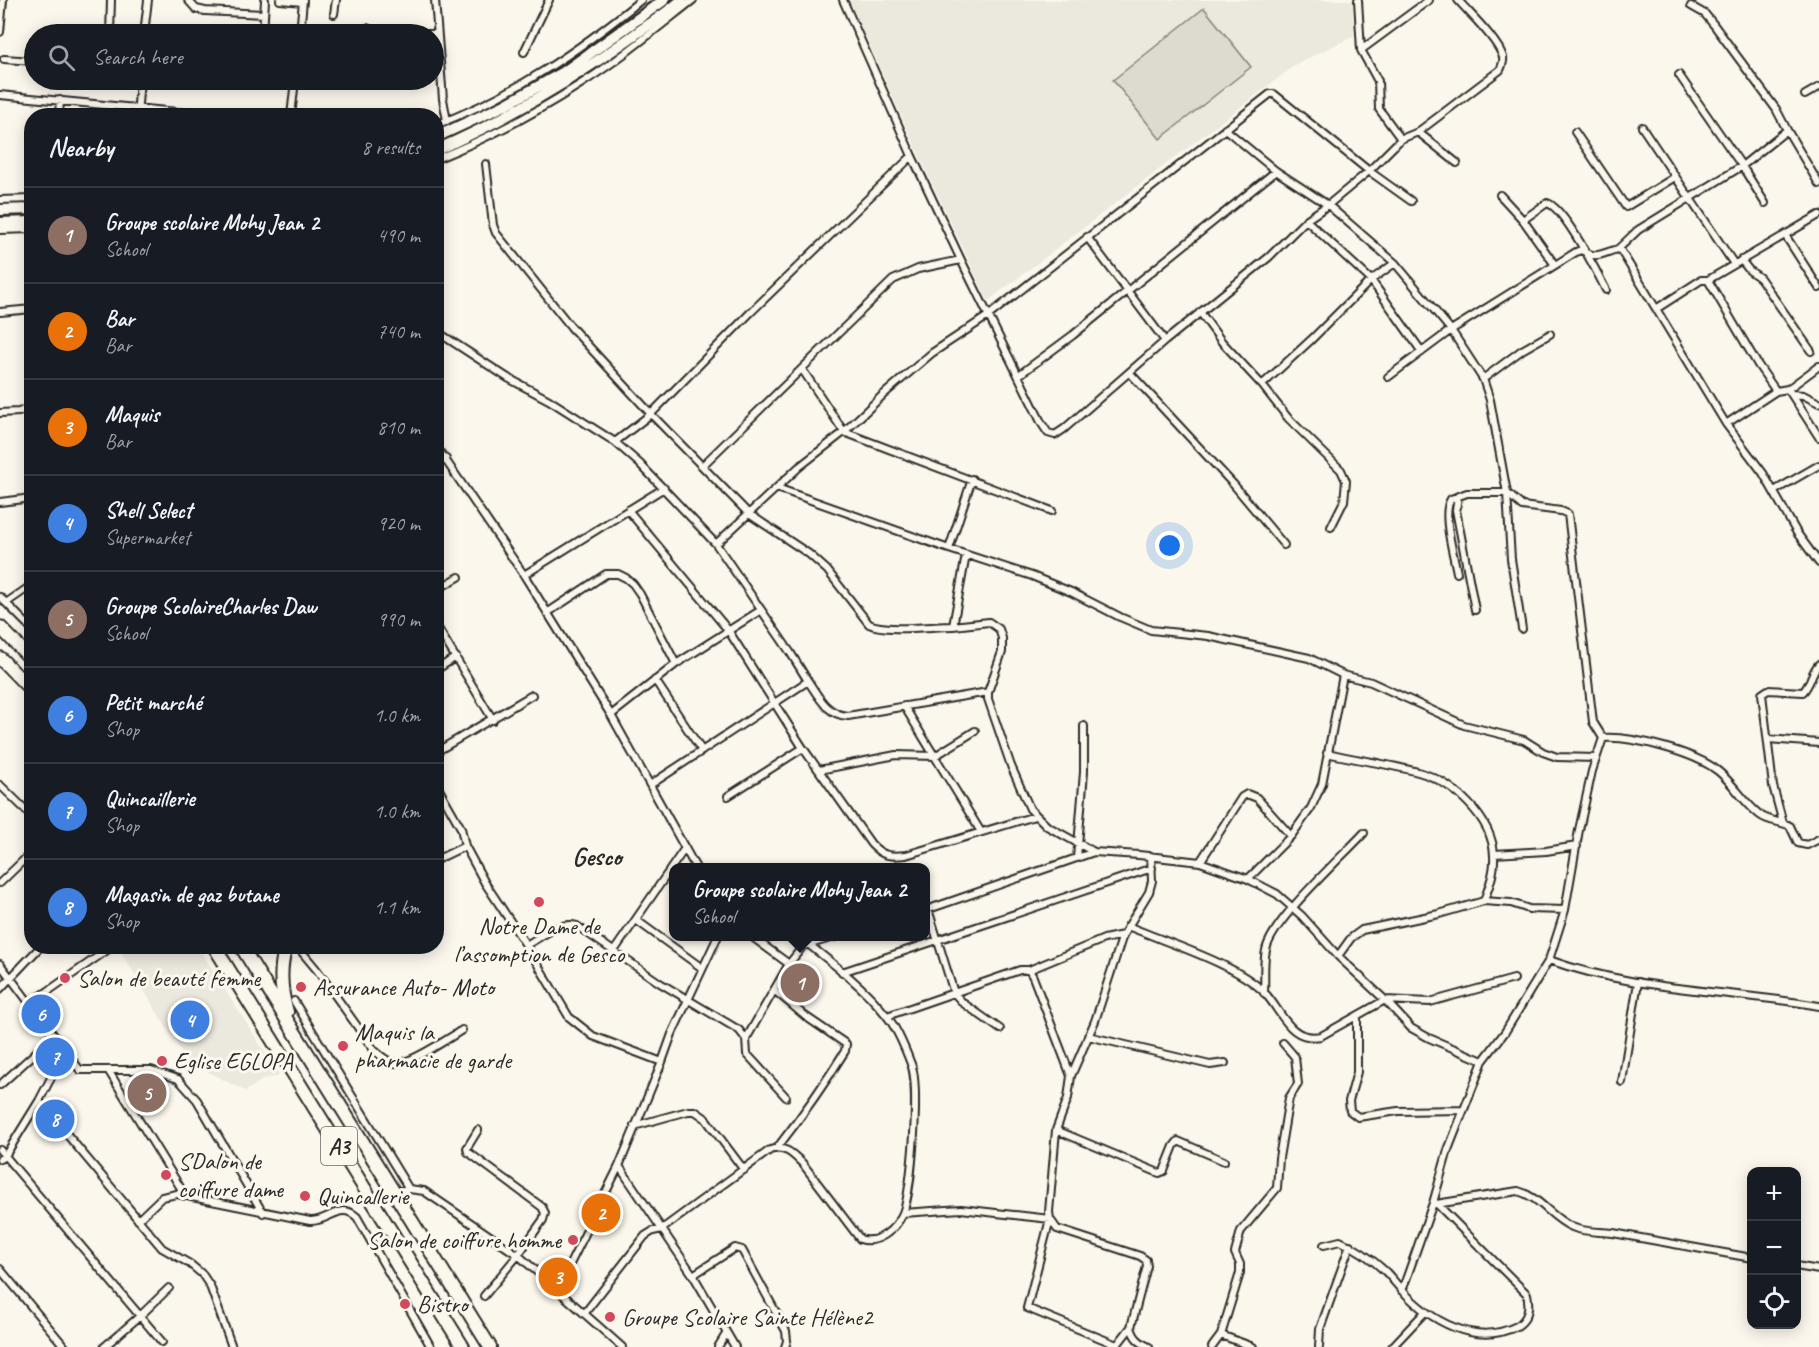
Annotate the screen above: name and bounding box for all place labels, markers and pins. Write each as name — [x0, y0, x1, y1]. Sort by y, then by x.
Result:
marker: Notre Dame de l’assomption de Gesco — [532, 895, 546, 909]
place label: Notre Dame de l’assomption de Gesco — [454, 911, 626, 969]
pin: 1 — [780, 960, 820, 1006]
place label: Salon de beauté femme — [77, 963, 262, 993]
marker: Salon de beauté femme — [58, 971, 72, 985]
place label: Assurance Auto- Moto — [313, 972, 497, 1002]
marker: Assurance Auto- Moto — [294, 980, 308, 994]
pin: 6 — [22, 992, 60, 1036]
pin: 4 — [170, 998, 210, 1042]
place label: Maquis la pharmacie de garde — [355, 1017, 513, 1075]
pin: 7 — [36, 1034, 74, 1080]
marker: Maquis la pharmacie de garde — [336, 1039, 350, 1053]
place label: Eglise EGLOPA — [174, 1046, 294, 1076]
marker: Eglise EGLOPA — [155, 1054, 169, 1068]
pin: 5 — [128, 1070, 166, 1116]
pin: 8 — [36, 1096, 74, 1142]
place label: SDalon de coiffure dame — [178, 1146, 285, 1204]
marker: SDalon de coiffure dame — [159, 1168, 173, 1182]
place label: Quincallerie — [317, 1181, 411, 1211]
marker: Quincallerie — [298, 1189, 312, 1203]
pin: 2 — [582, 1190, 620, 1236]
place label: Salon de coiffure homme — [367, 1225, 563, 1255]
marker: Salon de coiffure homme — [566, 1233, 580, 1247]
pin: 3 — [538, 1254, 578, 1300]
place label: Bistro — [417, 1289, 470, 1319]
marker: Bistro — [398, 1297, 412, 1311]
place label: Groupe Scolaire Sainte Hélène2 — [622, 1302, 875, 1332]
marker: Groupe Scolaire Sainte Hélène2 — [603, 1310, 617, 1324]

